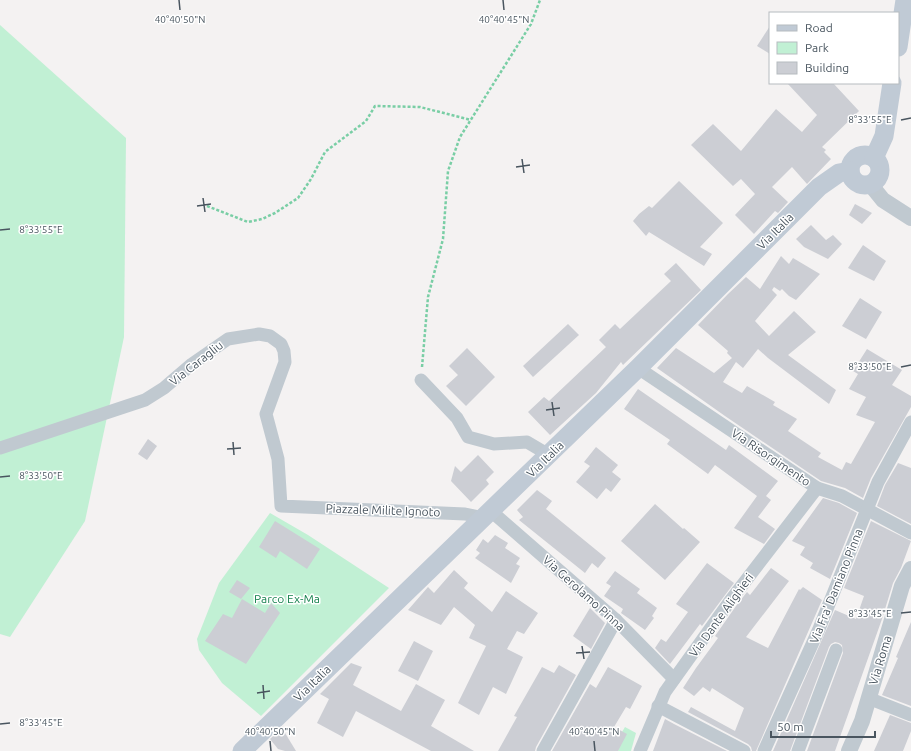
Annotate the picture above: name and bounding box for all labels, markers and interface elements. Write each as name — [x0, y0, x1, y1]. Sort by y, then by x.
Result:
legend — [769, 12, 899, 84]
text: 40°40'50"N — [155, 14, 205, 25]
text: 40°40'45"N — [479, 14, 529, 25]
text: Road — [805, 21, 833, 34]
text: Park — [805, 41, 829, 54]
text: Building — [805, 61, 849, 74]
text: 8°33'55"E — [848, 114, 892, 125]
street label: Via Italia — [754, 210, 796, 252]
text: 8°33'55"E — [19, 224, 63, 235]
street label: Via Caragliu — [167, 338, 225, 388]
text: 8°33'50"E — [848, 361, 892, 372]
street label: Via Risorgimento — [729, 426, 813, 488]
street label: Via Italia — [524, 438, 566, 480]
text: 8°33'50"E — [19, 470, 63, 481]
street label: Piazzale Milite Ignoto — [325, 501, 441, 519]
street label: Via Fra' Damiano Pinna — [807, 527, 865, 645]
street label: Via Gerolamo Pinna — [540, 553, 628, 633]
street label: Via Dante Alighieri — [686, 571, 756, 659]
park label: Parco Ex-Ma — [254, 592, 320, 605]
text: 8°33'45"E — [848, 608, 892, 619]
street label: Via Roma — [866, 634, 894, 686]
street label: Via Italia — [291, 662, 333, 704]
scale bar — [771, 713, 875, 739]
text: 8°33'45"E — [19, 717, 63, 728]
text: 50 m — [777, 720, 804, 733]
text: 40°40'50"N — [245, 726, 295, 737]
text: 40°40'45"N — [569, 726, 619, 737]

